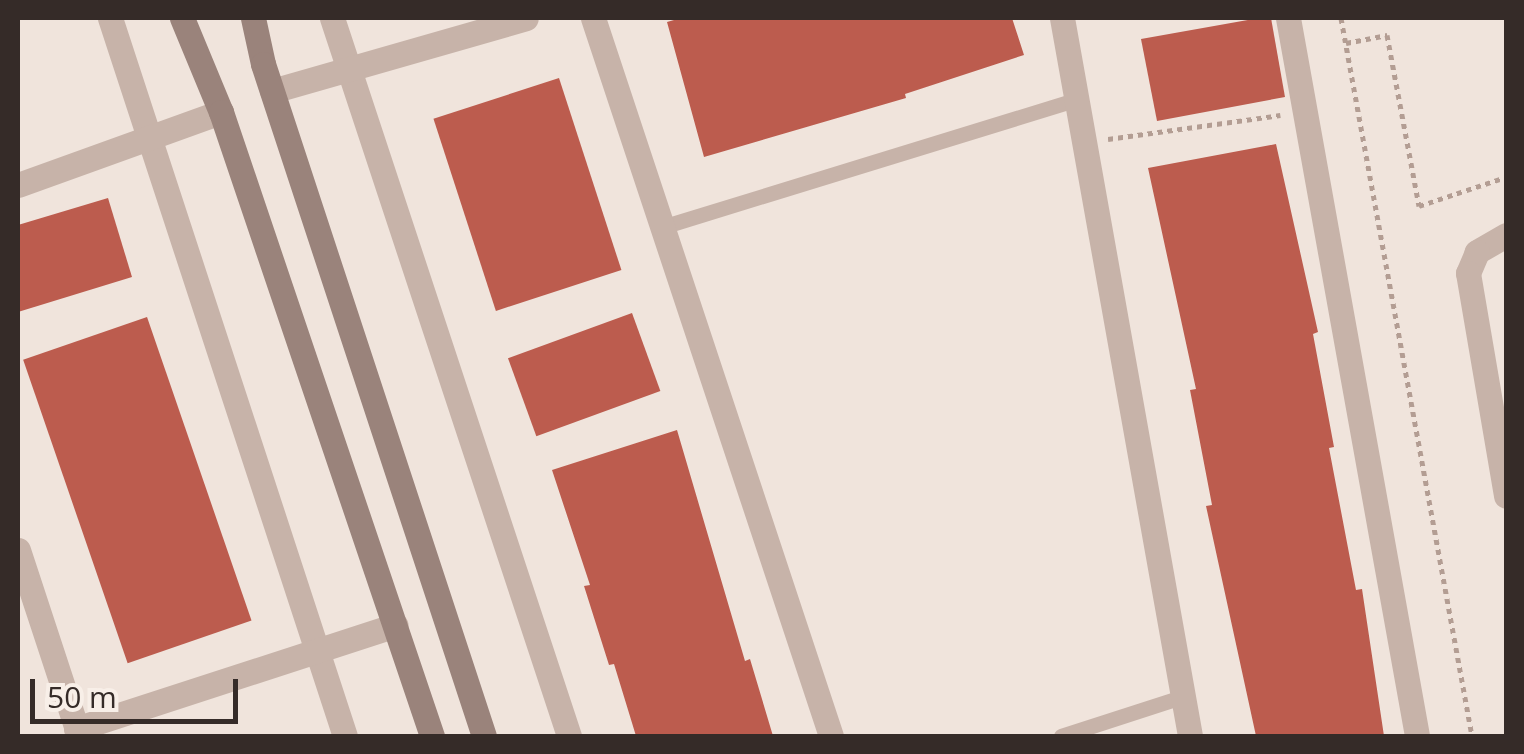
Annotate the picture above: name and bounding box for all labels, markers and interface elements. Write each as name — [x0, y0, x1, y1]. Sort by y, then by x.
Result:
scale bar — [35, 659, 242, 721]
text: 50 m — [47, 676, 117, 717]

